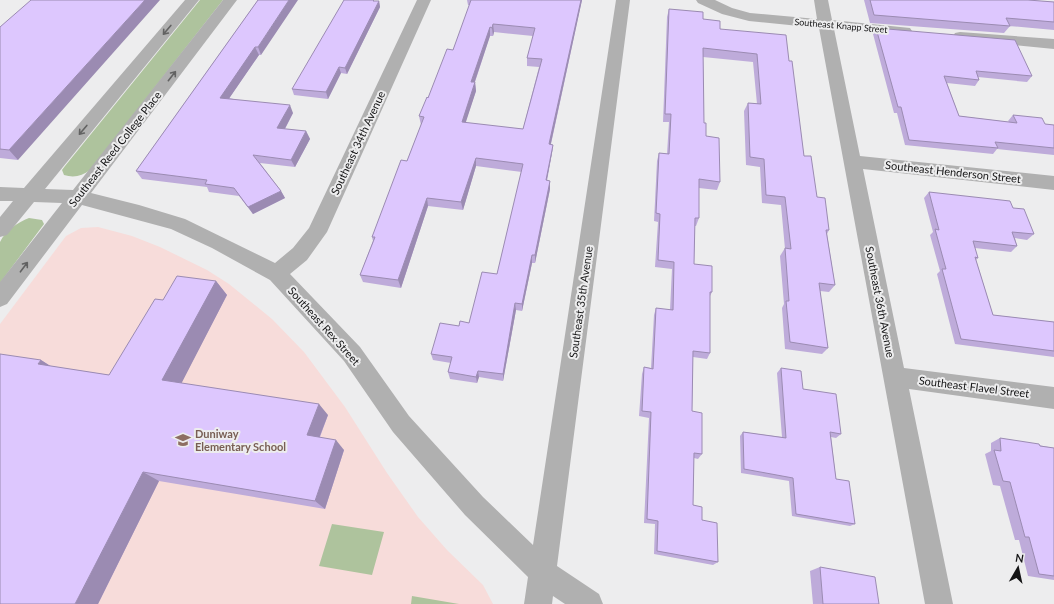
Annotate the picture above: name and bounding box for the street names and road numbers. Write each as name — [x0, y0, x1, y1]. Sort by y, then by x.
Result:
street label: Southeast Knapp Street — [794, 16, 889, 35]
street label: Southeast Reed College Place — [66, 88, 164, 209]
street label: Southeast 34th Avenue — [328, 89, 387, 197]
street label: Southeast Henderson Street — [885, 158, 1022, 185]
street label: Southeast 35th Avenue — [566, 245, 595, 359]
street label: Southeast 36th Avenue — [863, 245, 898, 359]
street label: Southeast Rex Street — [286, 284, 363, 367]
street label: Southeast Flavel Street — [918, 373, 1030, 400]

